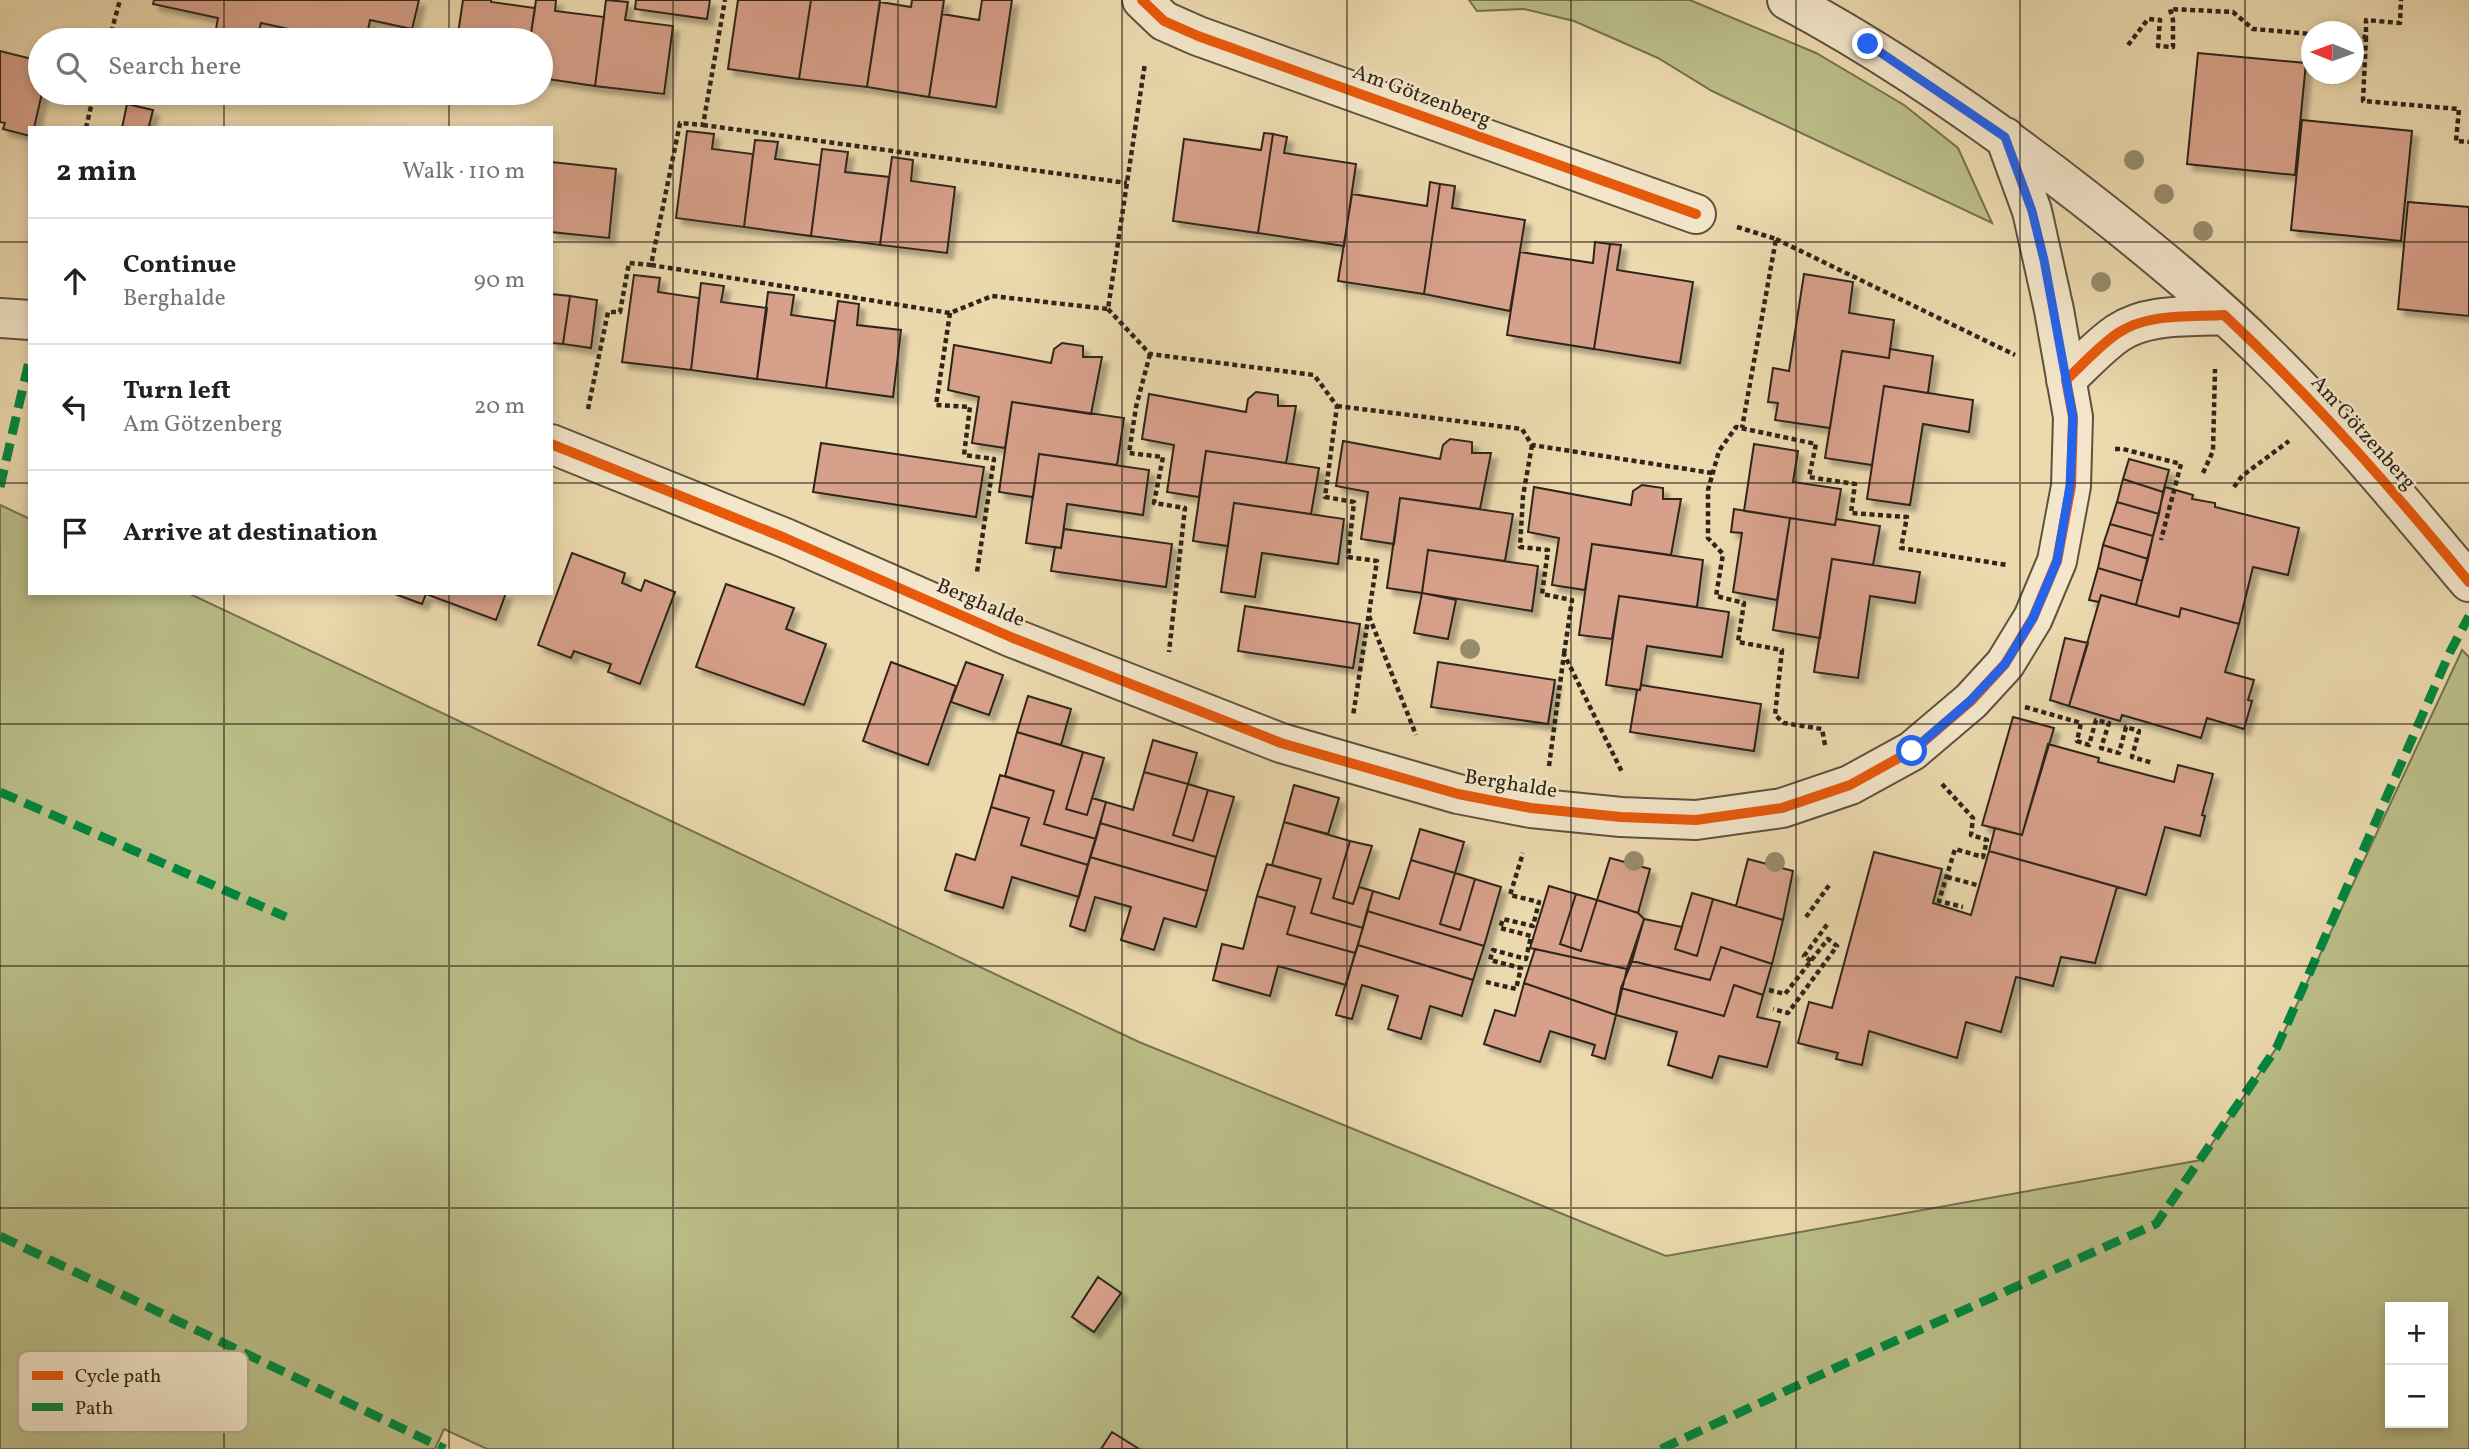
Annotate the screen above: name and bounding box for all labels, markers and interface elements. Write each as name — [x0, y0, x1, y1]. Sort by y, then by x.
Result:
north arrow — [2301, 21, 2364, 84]
search box — [28, 28, 553, 105]
route end — [1852, 28, 1883, 59]
icon: search — [52, 48, 90, 86]
text: Search here — [108, 49, 241, 85]
street label: Am Götzenberg — [1348, 58, 1495, 135]
text: 2 min — [56, 151, 137, 193]
text: Walk · 110 m — [402, 156, 525, 188]
text: Continue — [123, 247, 236, 283]
icon: ahead — [56, 262, 94, 300]
text: 90 m — [474, 265, 525, 297]
text: Berghalde — [123, 283, 226, 315]
street label: Am Götzenberg — [2303, 369, 2422, 497]
text: Turn left — [123, 373, 231, 409]
icon: left — [56, 388, 94, 426]
text: 20 m — [474, 391, 525, 423]
text: Am Götzenberg — [123, 409, 282, 441]
icon: arrive — [56, 514, 94, 552]
text: Arrive at destination — [123, 515, 378, 551]
street label: Berghalde — [932, 572, 1029, 635]
route start — [1896, 735, 1927, 766]
street label: Berghalde — [1462, 763, 1559, 806]
map controls — [2385, 1302, 2448, 1428]
button: + — [2385, 1302, 2448, 1365]
legend — [18, 1351, 248, 1432]
text: Cycle path — [75, 1364, 161, 1390]
button: − — [2385, 1365, 2448, 1428]
text: Path — [75, 1396, 113, 1422]

